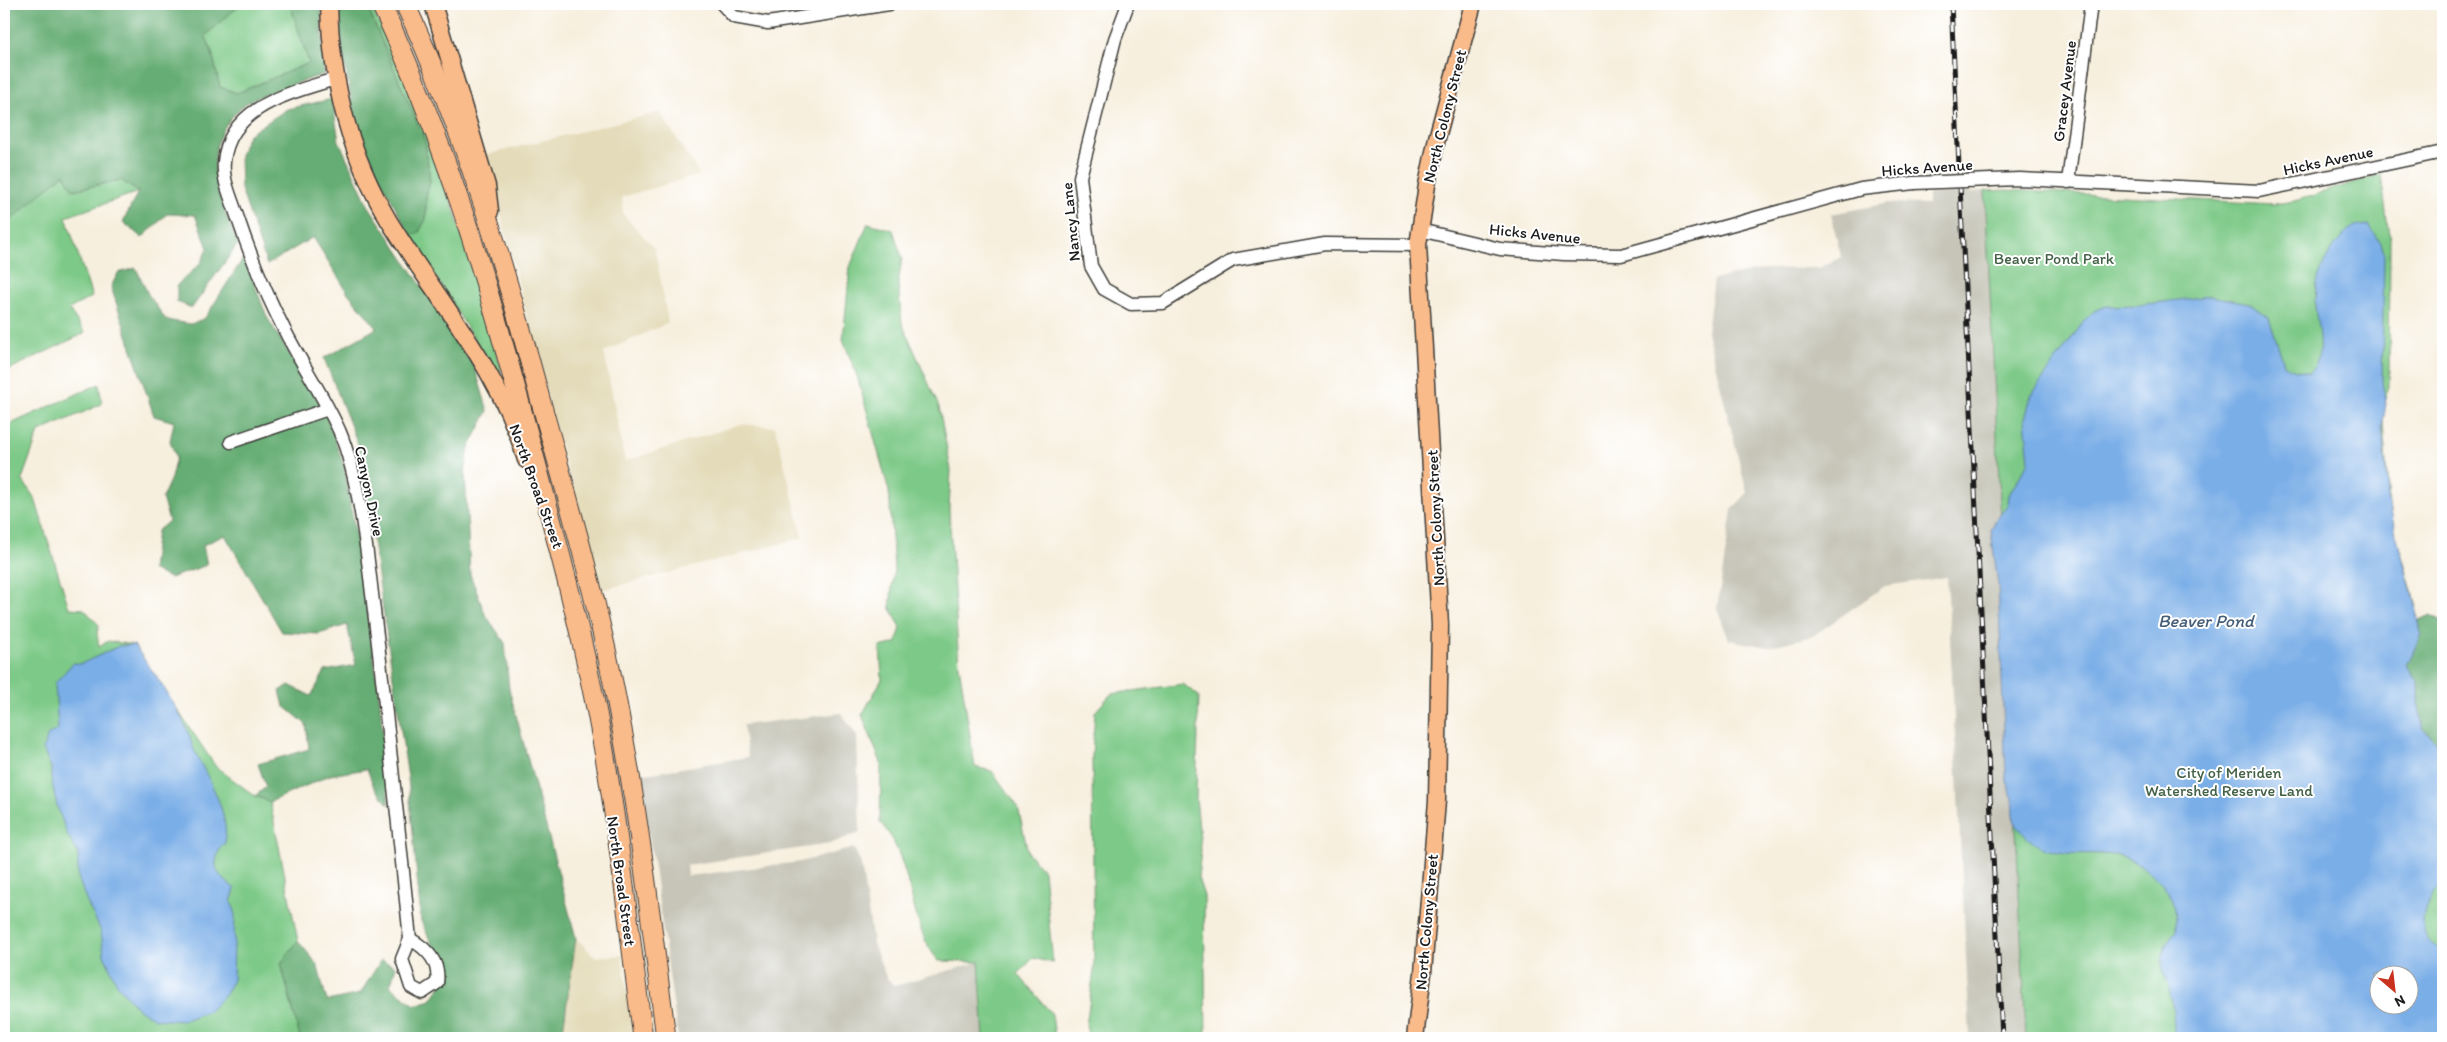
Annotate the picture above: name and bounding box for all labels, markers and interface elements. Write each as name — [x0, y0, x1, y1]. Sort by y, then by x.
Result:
street label: Gracey Avenue — [2049, 39, 2080, 143]
street label: North Colony Street — [1419, 48, 1470, 185]
street label: Hicks Avenue — [2281, 142, 2375, 179]
street label: Hicks Avenue — [1881, 155, 1974, 180]
street label: Nancy Lane — [1057, 181, 1084, 262]
street label: Hicks Avenue — [1488, 219, 1582, 248]
park label: Beaver Pond Park — [1994, 249, 2115, 268]
street label: North Broad Street — [505, 421, 568, 551]
street label: Canyon Drive — [351, 444, 388, 538]
street label: North Colony Street — [1422, 449, 1449, 587]
water label: Beaver Pond — [2158, 610, 2256, 632]
park label: City of Meriden Watershed Reserve Land — [2145, 763, 2313, 800]
street label: North Broad Street — [603, 815, 640, 947]
street label: North Colony Street — [1411, 853, 1442, 991]
north arrow — [2370, 964, 2420, 1014]
text: N — [2392, 991, 2408, 1011]

